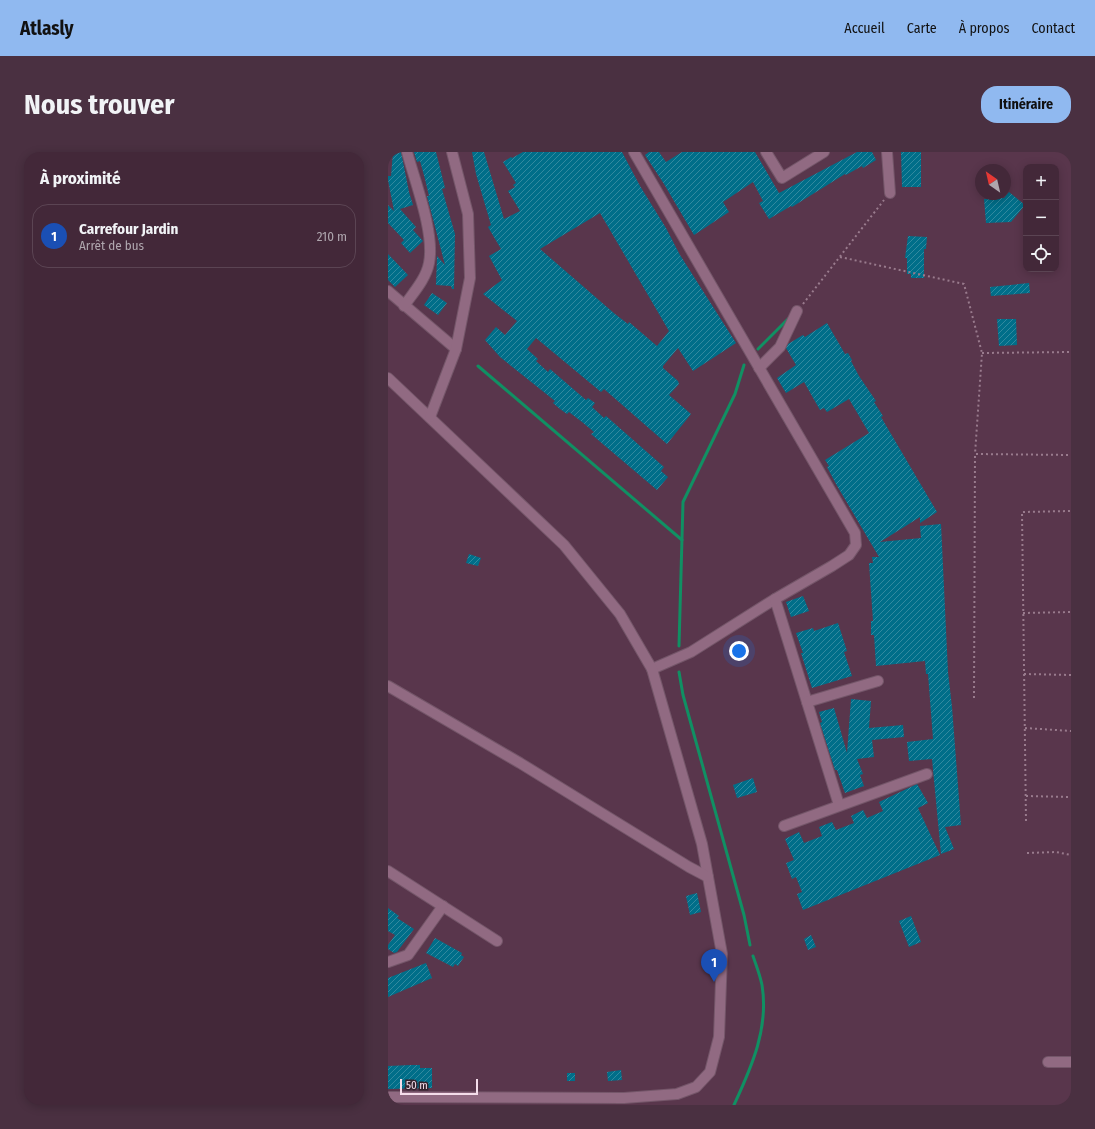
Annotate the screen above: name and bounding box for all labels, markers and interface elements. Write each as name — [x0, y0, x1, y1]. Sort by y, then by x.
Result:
text: Atlasly — [20, 17, 74, 40]
text: Accueil — [844, 20, 885, 37]
text: Carte — [907, 20, 937, 37]
text: À propos — [959, 20, 1010, 37]
text: Contact — [1032, 20, 1075, 37]
button: Itinéraire — [981, 86, 1071, 123]
text: Nous trouver — [24, 88, 175, 121]
north arrow — [975, 164, 1011, 200]
map controls — [1023, 164, 1059, 272]
button: + — [1023, 164, 1059, 200]
text: À proximité — [40, 168, 121, 189]
button: − — [1023, 200, 1059, 236]
text: Carrefour Jardin — [79, 220, 178, 238]
text: 1 — [51, 229, 57, 244]
text: 210 m — [317, 229, 347, 244]
button: locate — [1023, 236, 1059, 272]
text: Arrêt de bus — [79, 238, 144, 253]
your location — [729, 641, 749, 661]
pin: 1 — [701, 949, 727, 982]
scale bar — [400, 1077, 478, 1096]
text: 50 m — [406, 1079, 428, 1092]

